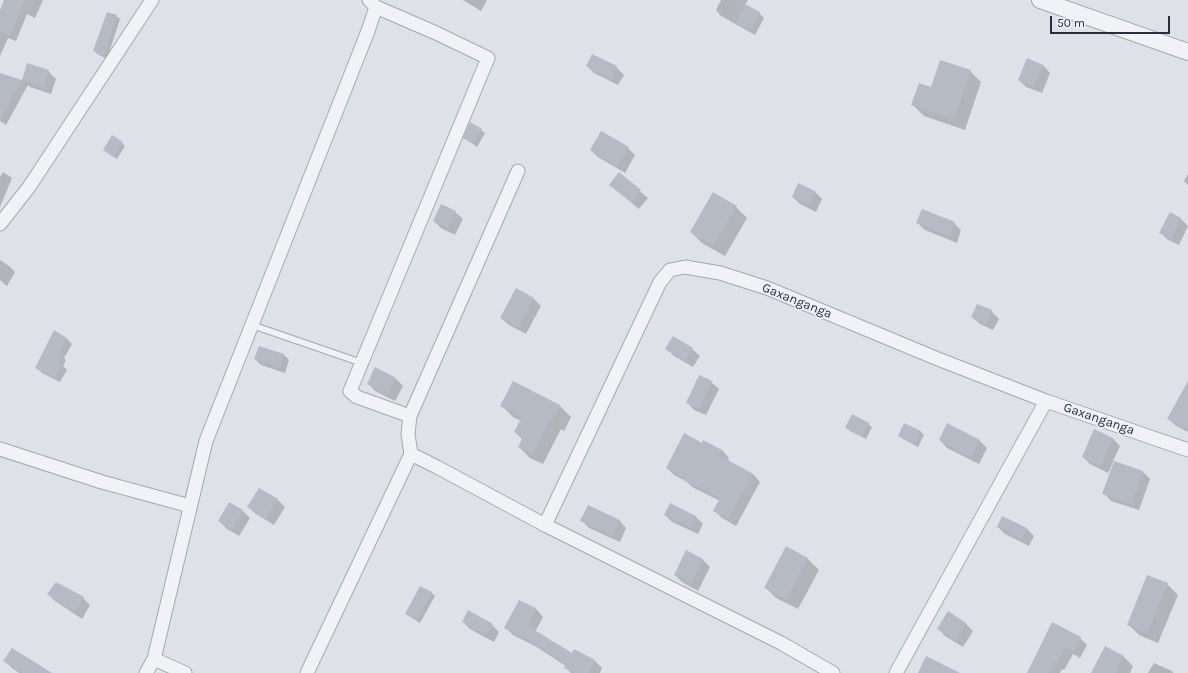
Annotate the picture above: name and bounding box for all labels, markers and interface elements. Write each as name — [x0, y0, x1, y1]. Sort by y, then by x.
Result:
scale bar — [1052, 8, 1172, 34]
text: 50 m — [1057, 16, 1085, 30]
street label: Gaxanganga — [760, 280, 834, 322]
street label: Gaxanganga — [1061, 400, 1137, 438]

